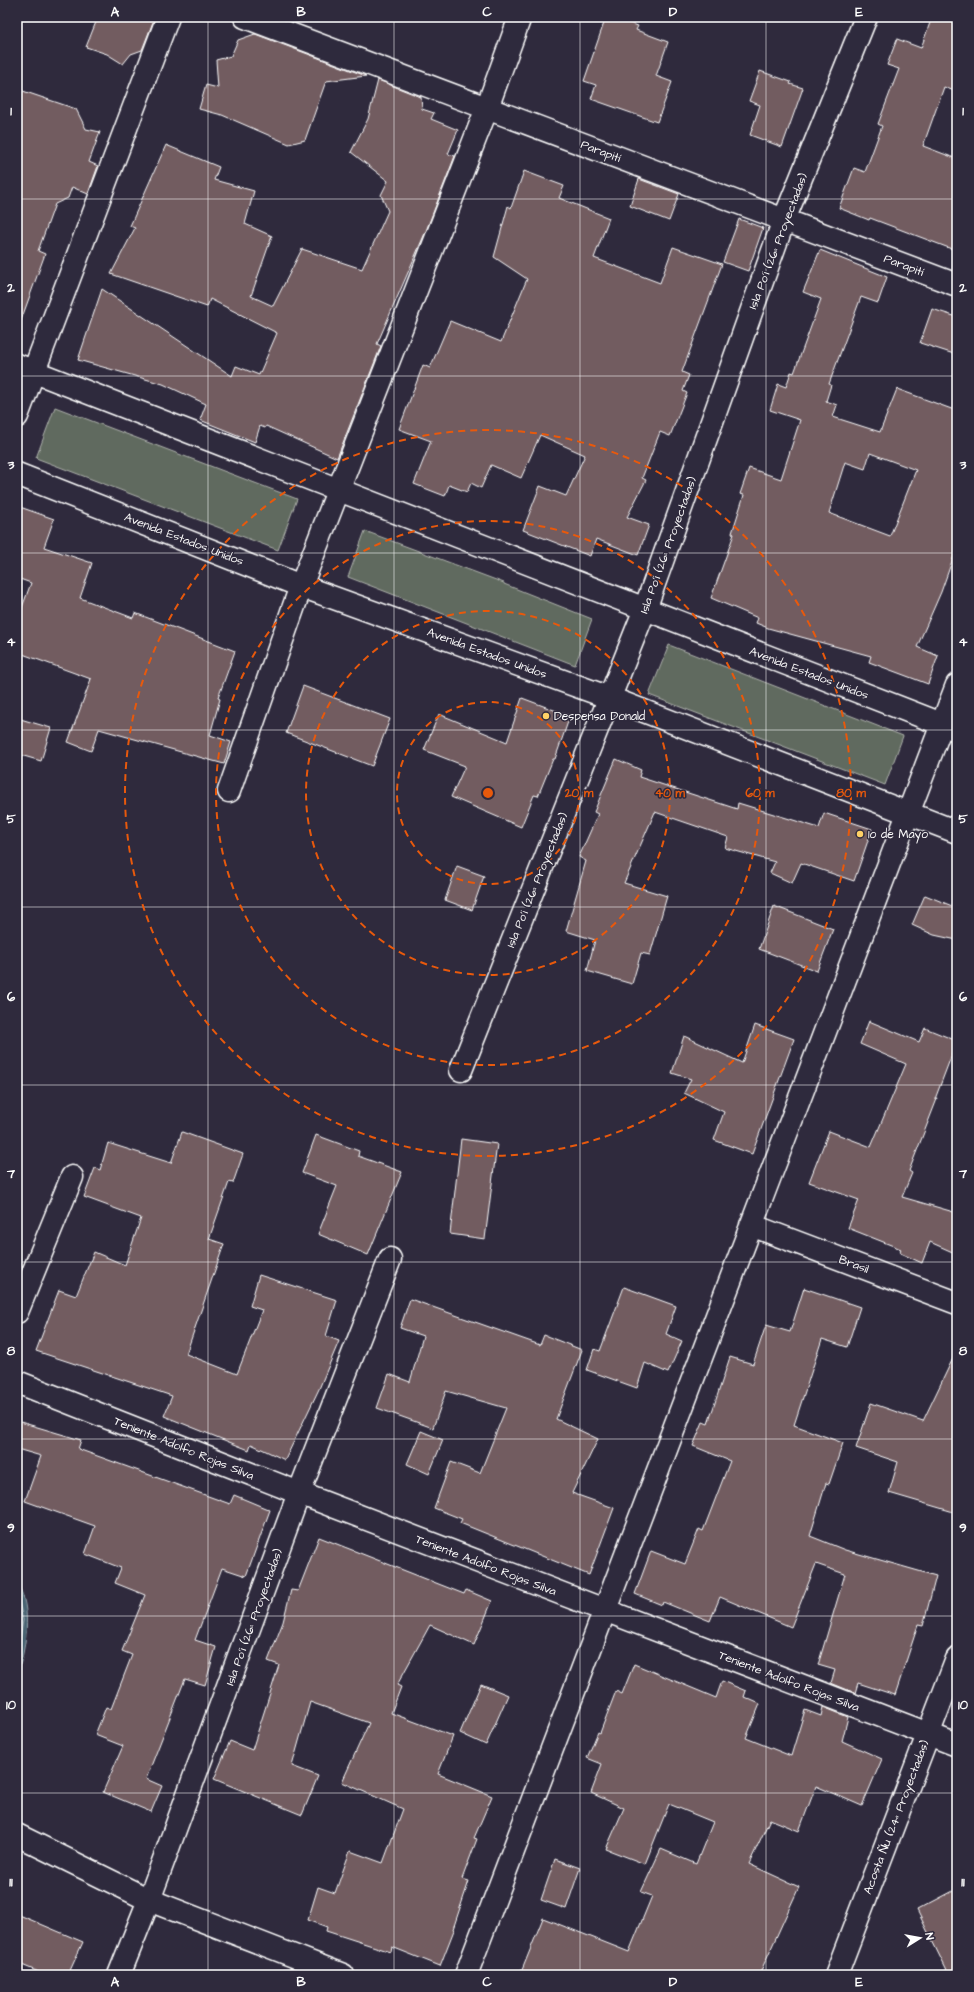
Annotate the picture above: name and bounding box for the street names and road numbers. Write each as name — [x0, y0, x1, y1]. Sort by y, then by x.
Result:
street label: Parapití — [578, 136, 623, 167]
street label: Isla Po'i (26ª Proyectadas) — [745, 171, 813, 312]
street label: Parapití — [881, 250, 926, 281]
street label: Isla Po'i (26ª Proyectadas) — [636, 474, 702, 616]
street label: Avenida Estados Unidos — [122, 509, 246, 570]
street label: Avenida Estados Unidos — [424, 624, 549, 683]
street label: Avenida Estados Unidos — [747, 643, 871, 704]
street label: Isla Po'i (26ª Proyectadas) — [503, 810, 573, 951]
street label: Brasil — [836, 1251, 871, 1278]
street label: Teniente Adolfo Rojas Silva — [111, 1413, 256, 1484]
street label: Teniente Adolfo Rojas Silva — [413, 1531, 559, 1600]
street label: Isla Po'i (26ª Proyectadas) — [222, 1546, 288, 1688]
street label: Teniente Adolfo Rojas Silva — [716, 1647, 862, 1716]
street label: Acosta Ñu (24ª Proyectadas) — [858, 1737, 935, 1897]

